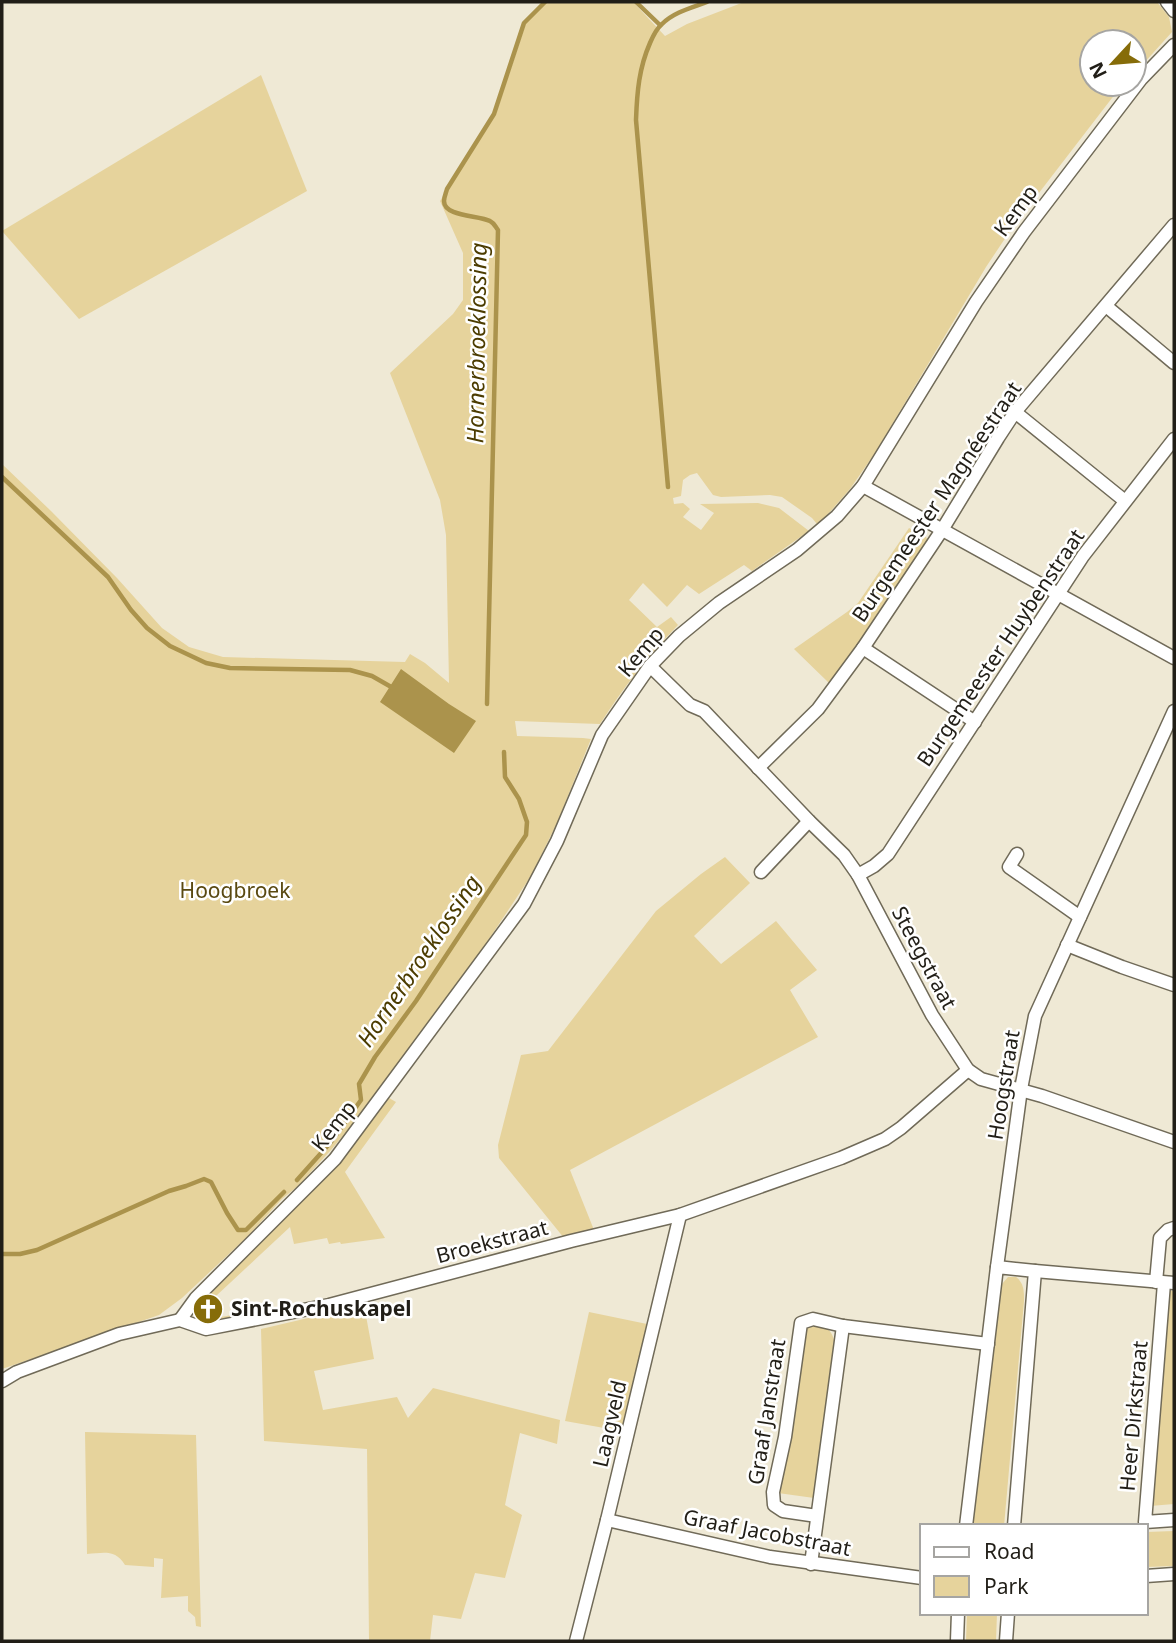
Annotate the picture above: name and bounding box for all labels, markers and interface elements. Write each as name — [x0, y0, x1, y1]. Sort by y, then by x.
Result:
north arrow — [1078, 28, 1148, 98]
text: N — [1083, 58, 1113, 83]
street label: Kemp — [987, 179, 1043, 242]
water label: Hornerbroeklossing — [458, 242, 494, 444]
street label: Burgemeester Magnéestraat — [845, 375, 1027, 627]
street label: Burgemeester Huybenstraat — [910, 523, 1091, 772]
street label: Kemp — [611, 620, 669, 682]
water label: Hornerbroeklossing — [349, 868, 488, 1053]
park label: Hoogbroek — [180, 876, 291, 904]
street label: Steegstraat — [886, 901, 964, 1014]
street label: Hoogstraat — [981, 1027, 1026, 1142]
street label: Kemp — [305, 1094, 362, 1157]
street label: Broekstraat — [433, 1213, 551, 1269]
church icon: Sint-Rochuskapel — [191, 1292, 225, 1326]
place label: Sint-Rochuskapel — [231, 1294, 412, 1322]
street label: Graaf Janstraat — [741, 1336, 791, 1487]
street label: Heer Dirkstraat — [1112, 1339, 1154, 1492]
street label: Laagveld — [585, 1378, 633, 1470]
street label: Graaf Jacobstraat — [681, 1502, 854, 1562]
legend — [920, 1524, 1148, 1615]
text: Road — [984, 1537, 1034, 1565]
text: Park — [984, 1572, 1029, 1600]

